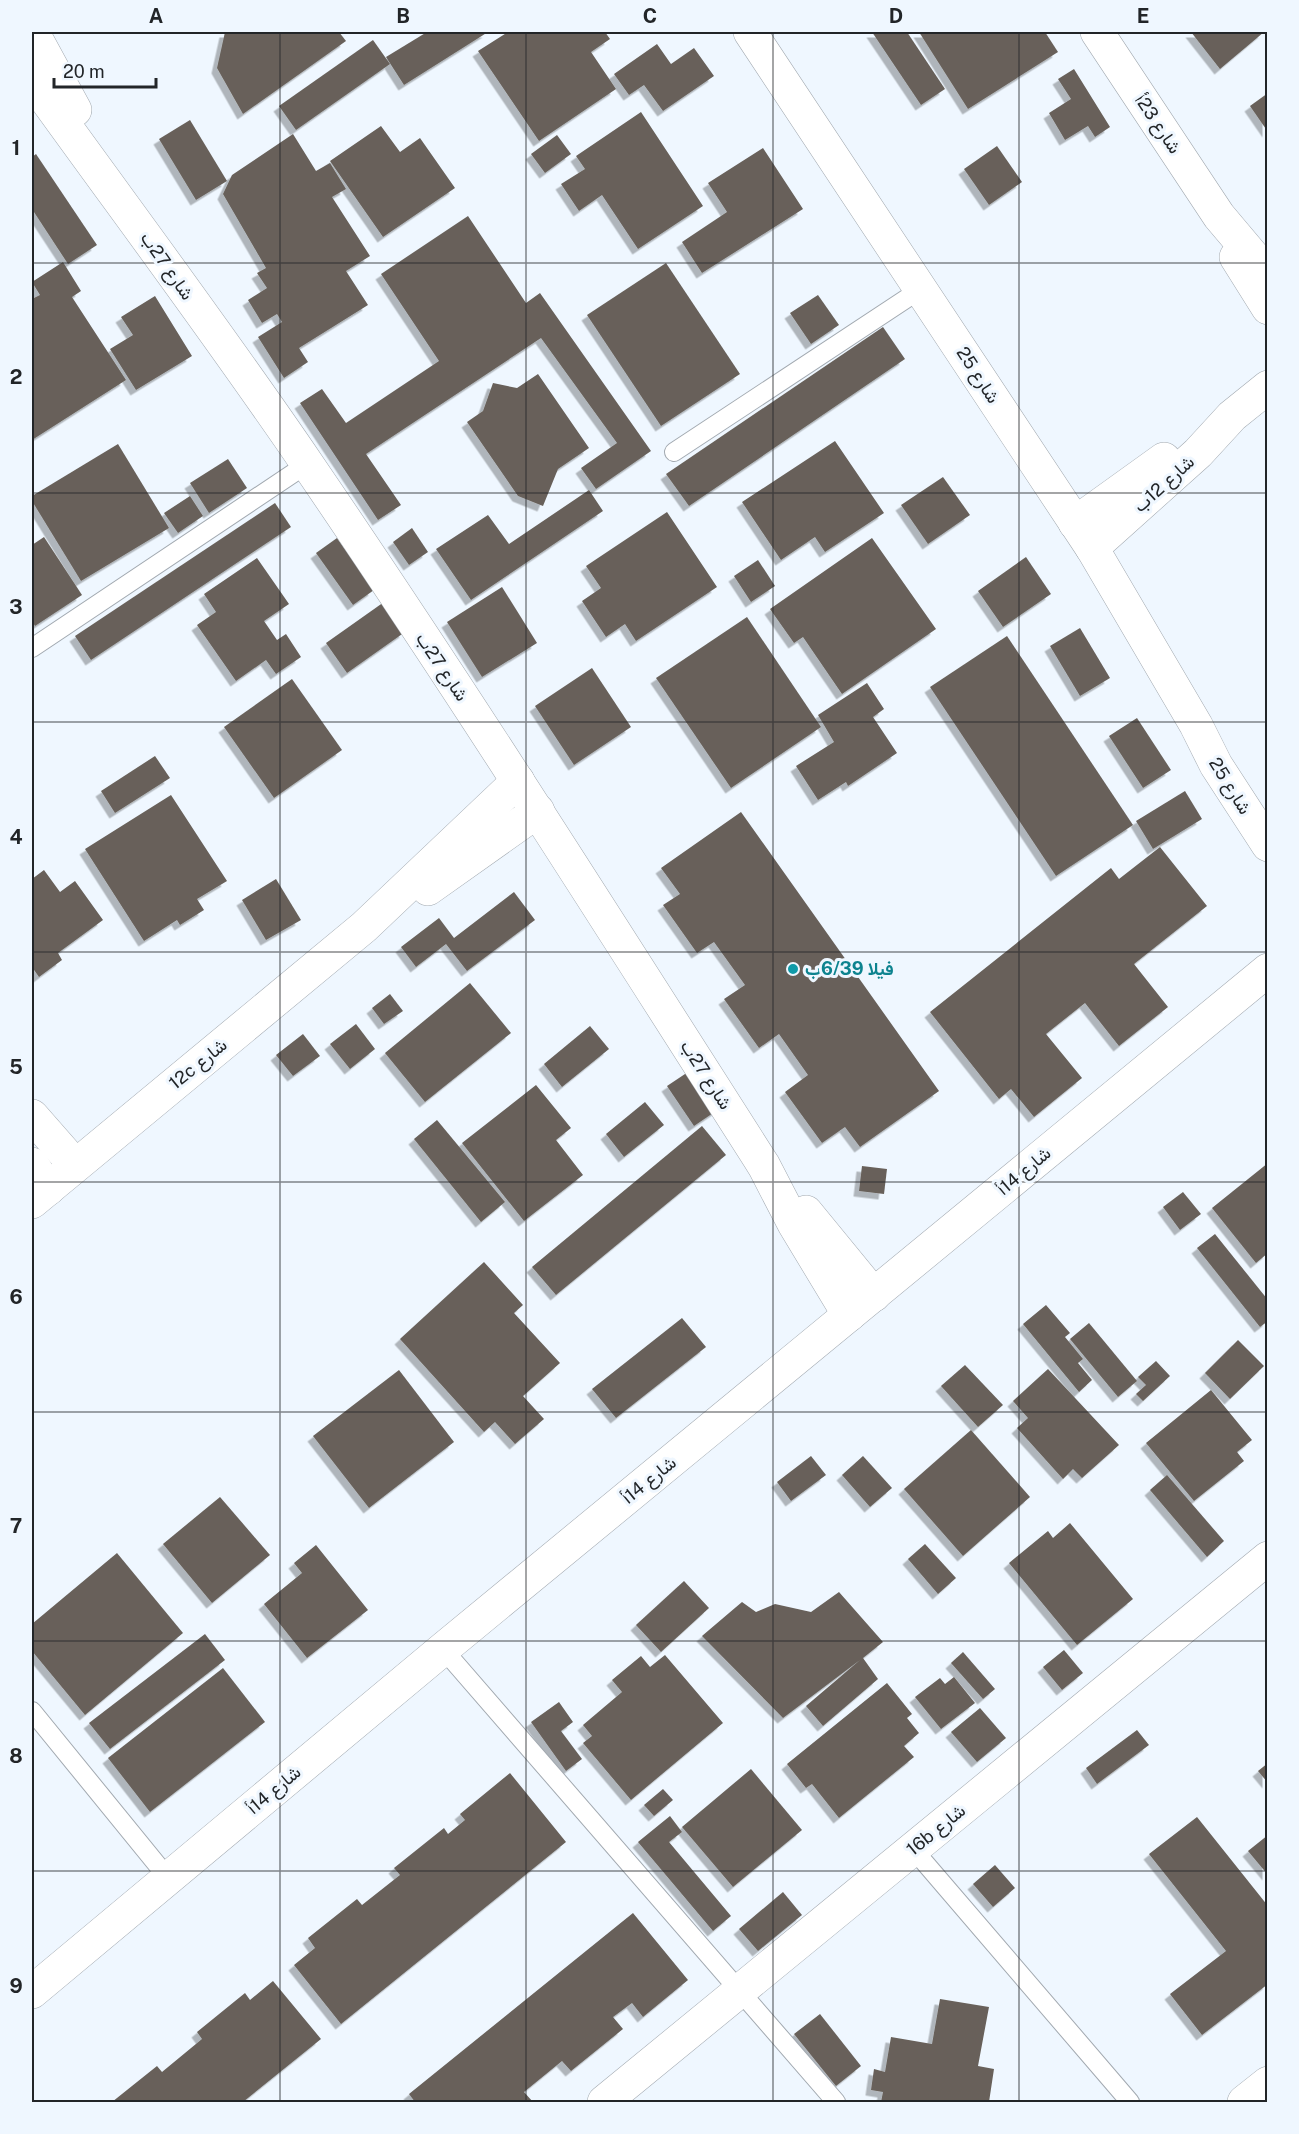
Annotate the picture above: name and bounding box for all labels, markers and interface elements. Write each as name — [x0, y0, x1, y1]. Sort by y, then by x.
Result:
text: A — [149, 4, 163, 28]
text: B — [396, 4, 410, 28]
text: C — [643, 4, 657, 28]
text: D — [889, 4, 903, 28]
text: E — [1137, 4, 1149, 28]
scale bar — [54, 51, 156, 89]
text: 20 m — [63, 61, 105, 82]
street label: شارع 23أ — [1129, 90, 1186, 158]
text: 1 — [12, 136, 20, 160]
street label: شارع 27ب — [135, 228, 198, 305]
street label: شارع 25 — [951, 343, 1004, 408]
text: 2 — [10, 365, 22, 389]
street label: شارع 12ب — [1129, 451, 1200, 518]
text: 3 — [9, 595, 23, 619]
street label: شارع 27ب — [410, 629, 473, 706]
street label: شارع 25 — [1203, 754, 1256, 819]
text: 4 — [9, 825, 23, 849]
place label: فيلا 6/39ب — [805, 958, 894, 980]
marker: فيلا 6/39ب — [786, 962, 800, 976]
street label: 12c شارع — [165, 1034, 232, 1095]
street label: شارع 27ب — [675, 1036, 736, 1114]
text: 5 — [9, 1055, 23, 1079]
street label: شارع 14أ — [993, 1142, 1056, 1201]
text: 6 — [9, 1285, 23, 1309]
street label: شارع 14أ — [617, 1451, 681, 1509]
text: 7 — [10, 1514, 22, 1538]
text: 8 — [9, 1744, 23, 1768]
street label: شارع 14أ — [243, 1761, 306, 1820]
street label: 16b شارع — [902, 1800, 971, 1861]
text: 9 — [9, 1974, 23, 1998]

